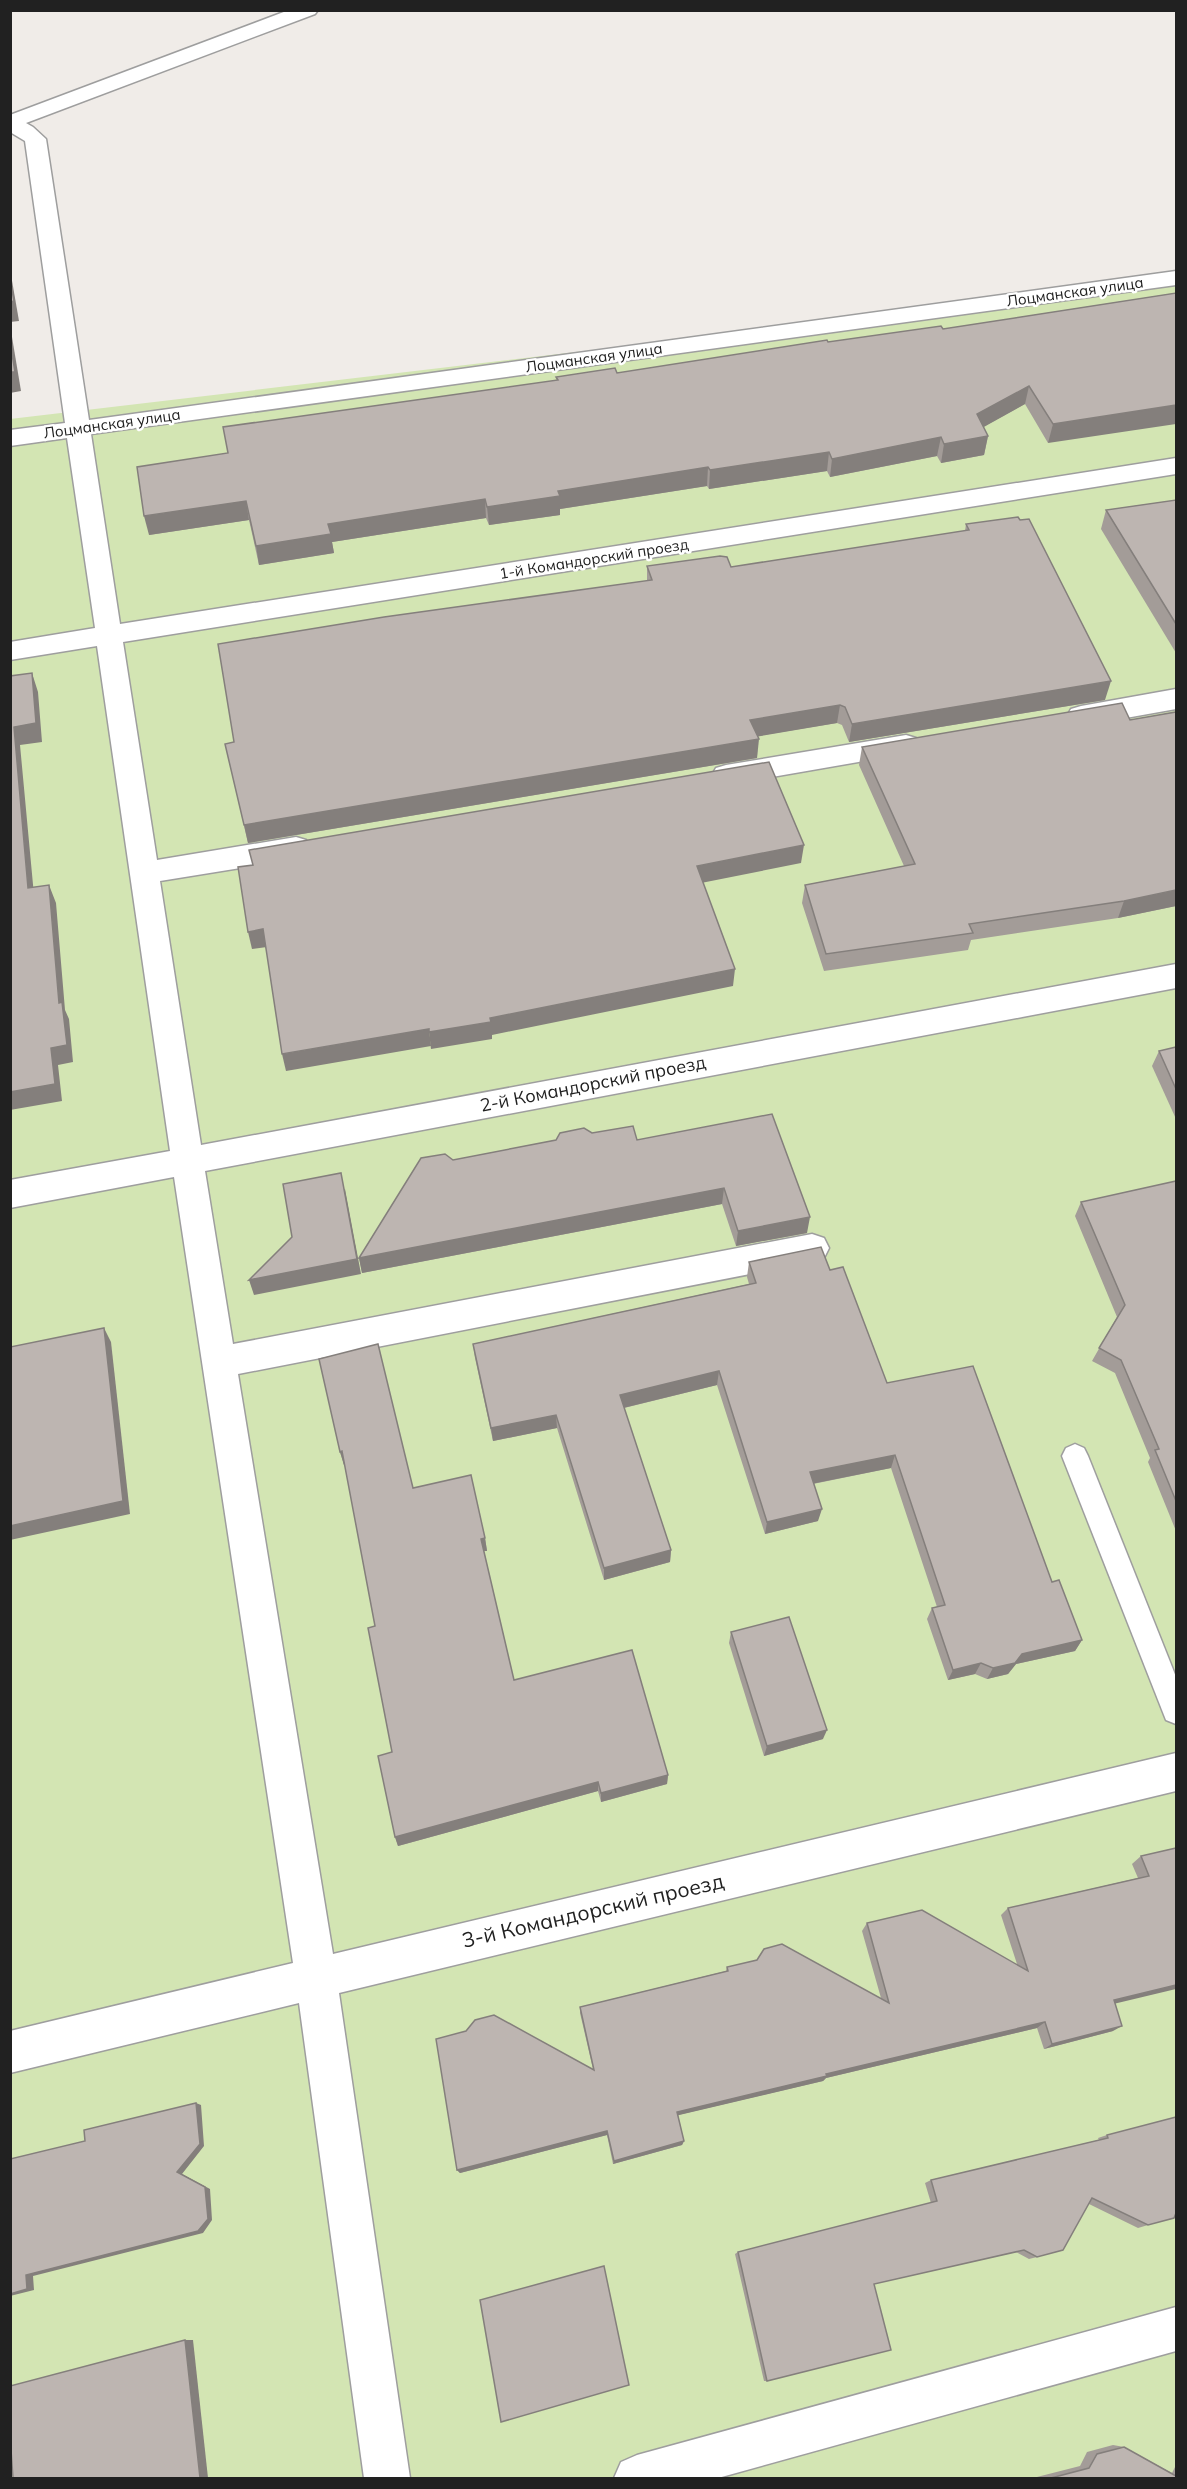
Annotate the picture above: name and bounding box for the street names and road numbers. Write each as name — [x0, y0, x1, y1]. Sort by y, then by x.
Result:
street label: Лоцманская улица — [1005, 272, 1145, 311]
street label: Лоцманская улица — [524, 338, 664, 377]
street label: Лоцманская улица — [42, 404, 182, 443]
street label: 1-й Командорский проезд — [498, 534, 690, 583]
street label: 2-й Командорский проезд — [478, 1050, 708, 1117]
street label: 3-й Командорский проезд — [459, 1867, 726, 1953]

